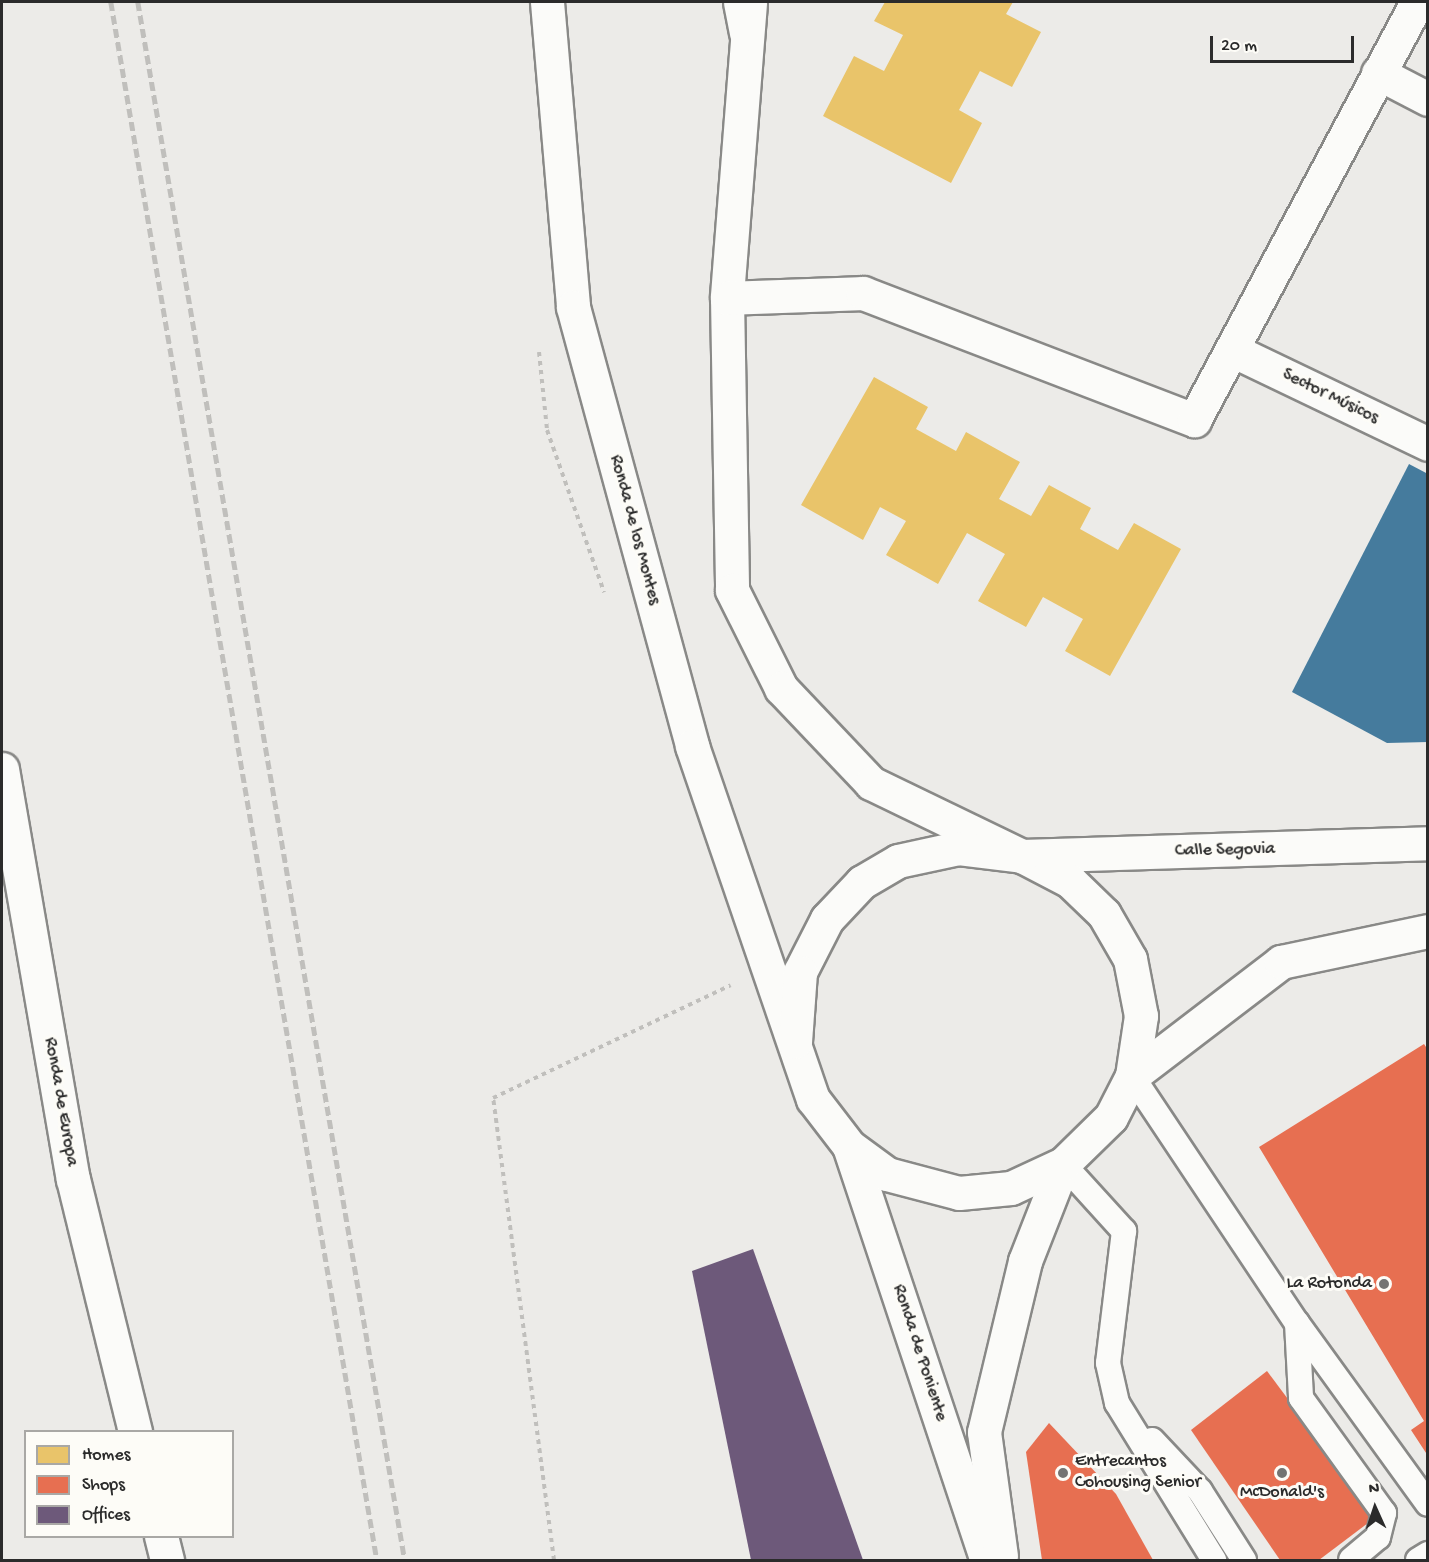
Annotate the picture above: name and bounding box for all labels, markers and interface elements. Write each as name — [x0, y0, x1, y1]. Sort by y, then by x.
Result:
scale bar — [1213, 24, 1357, 62]
text: 20 m — [1221, 36, 1257, 57]
street label: Sector Músicos — [1278, 364, 1382, 430]
street label: Ronda de los Montes — [604, 453, 664, 607]
street label: Calle Segovia — [1175, 839, 1275, 863]
street label: Ronda de Europa — [38, 1036, 82, 1168]
place label: La Rotonda — [1287, 1273, 1372, 1295]
marker: La Rotonda — [1377, 1277, 1391, 1291]
street label: Ronda de Poniente — [887, 1282, 951, 1424]
legend — [24, 1430, 234, 1538]
text: Homes — [82, 1445, 130, 1466]
place label: Entrecantos Cohousing Senior — [1075, 1452, 1201, 1494]
marker: Entrecantos Cohousing Senior — [1056, 1466, 1070, 1480]
marker: McDonald's — [1275, 1466, 1289, 1480]
text: Shops — [82, 1475, 125, 1496]
north arrow — [1345, 1478, 1405, 1538]
text: N — [1368, 1480, 1380, 1499]
place label: McDonald's — [1240, 1482, 1324, 1504]
text: Offices — [82, 1505, 130, 1526]

